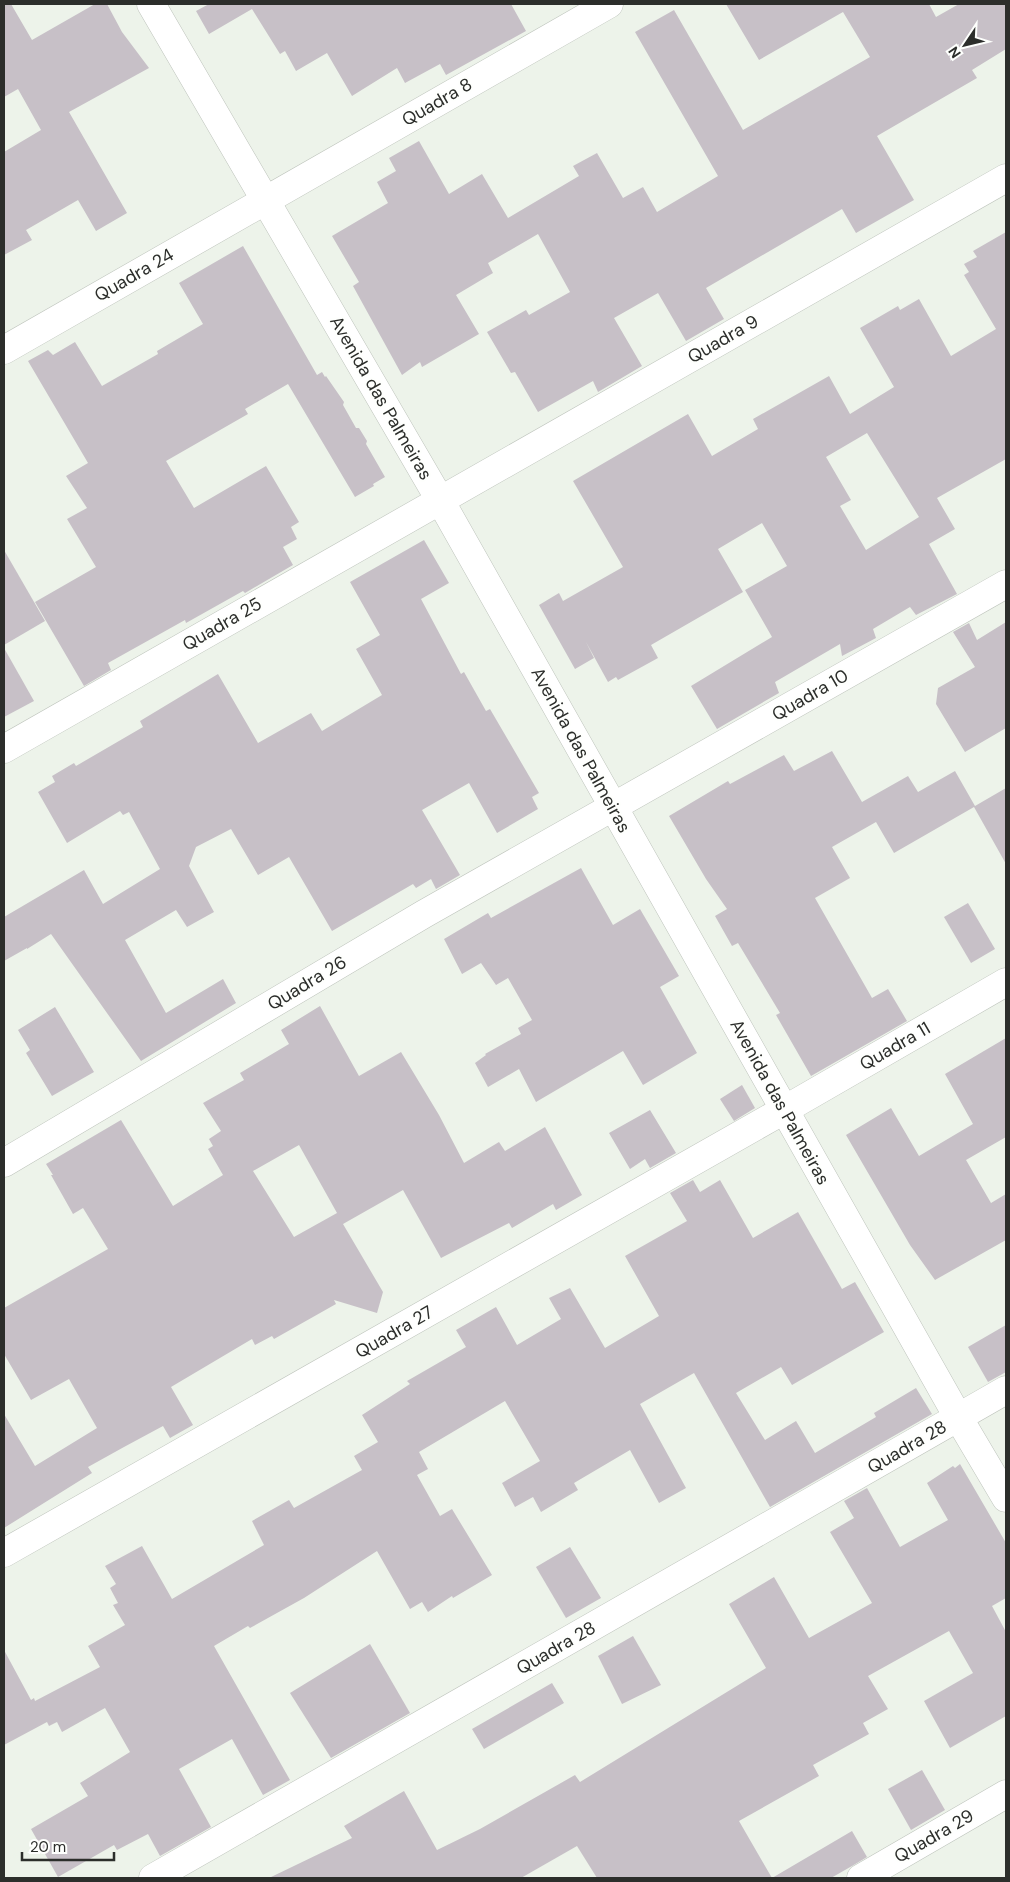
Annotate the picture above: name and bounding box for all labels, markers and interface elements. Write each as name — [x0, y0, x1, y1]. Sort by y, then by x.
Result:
north arrow — [940, 20, 990, 70]
text: N — [944, 43, 965, 62]
street label: Quadra 8 — [397, 72, 477, 132]
street label: Quadra 24 — [90, 243, 178, 307]
street label: Quadra 9 — [683, 309, 763, 369]
street label: Avenida das Palmeiras — [324, 312, 438, 484]
street label: Quadra 25 — [178, 592, 266, 656]
street label: Avenida das Palmeiras — [526, 663, 636, 837]
street label: Quadra 10 — [767, 663, 853, 727]
street label: Quadra 26 — [263, 950, 351, 1016]
street label: Avenida das Palmeiras — [725, 1015, 835, 1189]
street label: Quadra 11 — [855, 1016, 935, 1076]
street label: Quadra 27 — [351, 1300, 437, 1364]
street label: Quadra 28 — [863, 1415, 951, 1479]
street label: Quadra 28 — [512, 1616, 600, 1680]
street label: Quadra 29 — [890, 1804, 978, 1868]
scale bar — [22, 1830, 115, 1862]
text: 20 m — [30, 1837, 66, 1857]

